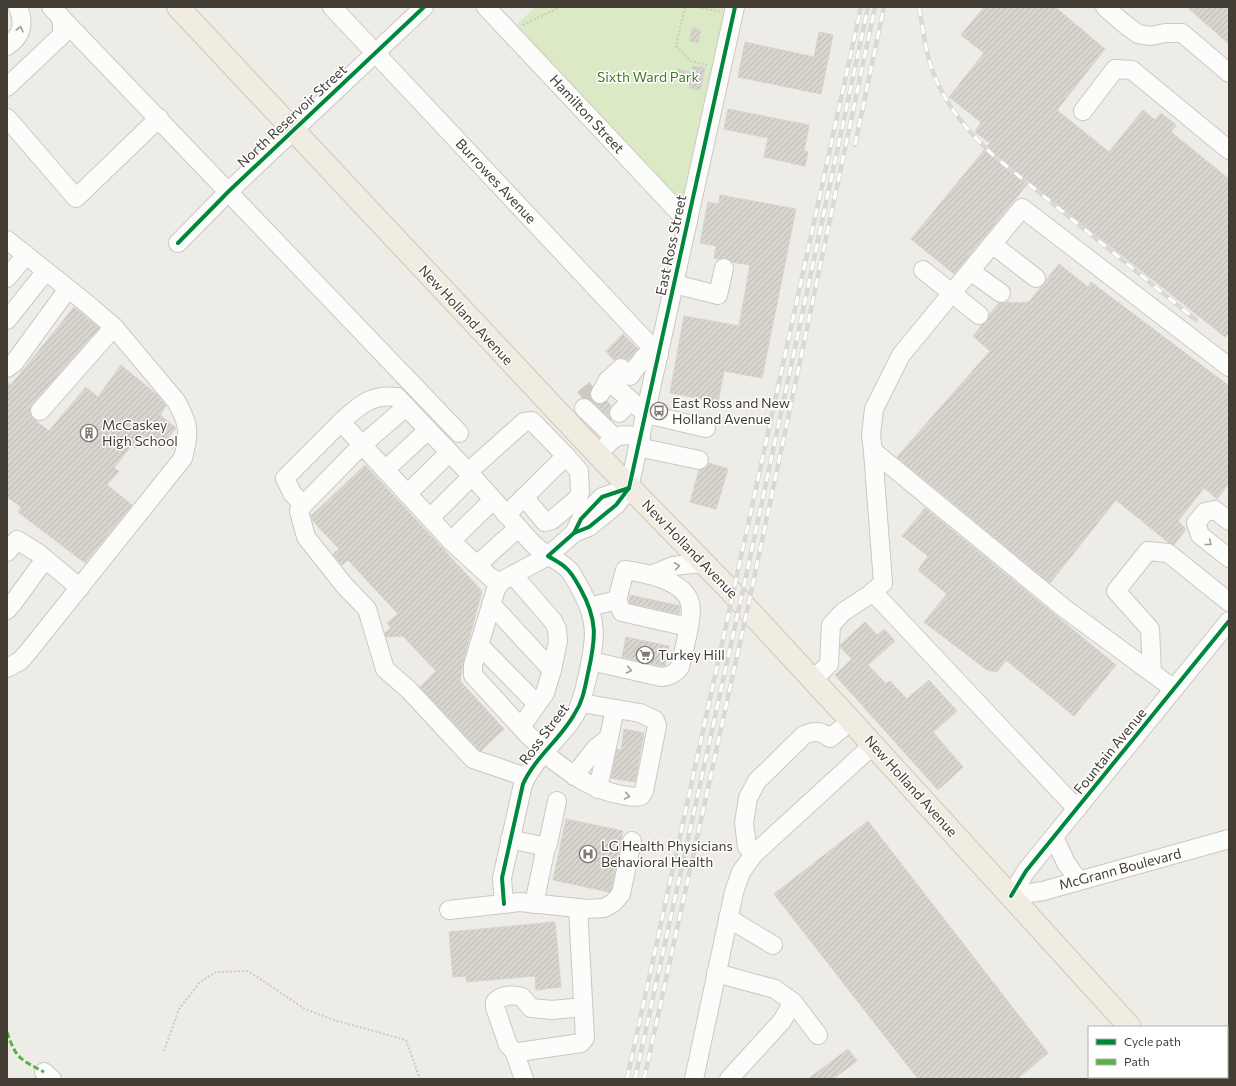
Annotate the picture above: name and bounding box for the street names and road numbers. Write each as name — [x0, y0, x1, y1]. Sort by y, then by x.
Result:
street label: North Reservoir Street — [233, 60, 350, 171]
street label: Hamilton Street — [547, 71, 628, 157]
street label: Burrowes Avenue — [453, 135, 540, 227]
street label: East Ross Street — [652, 193, 690, 297]
street label: New Holland Avenue — [416, 261, 517, 368]
street label: New Holland Avenue — [639, 496, 742, 601]
street label: Ross Street — [515, 700, 572, 768]
street label: Fountain Avenue — [1070, 704, 1150, 797]
street label: New Holland Avenue — [861, 732, 961, 840]
street label: McGrann Boulevard — [1057, 844, 1183, 893]

